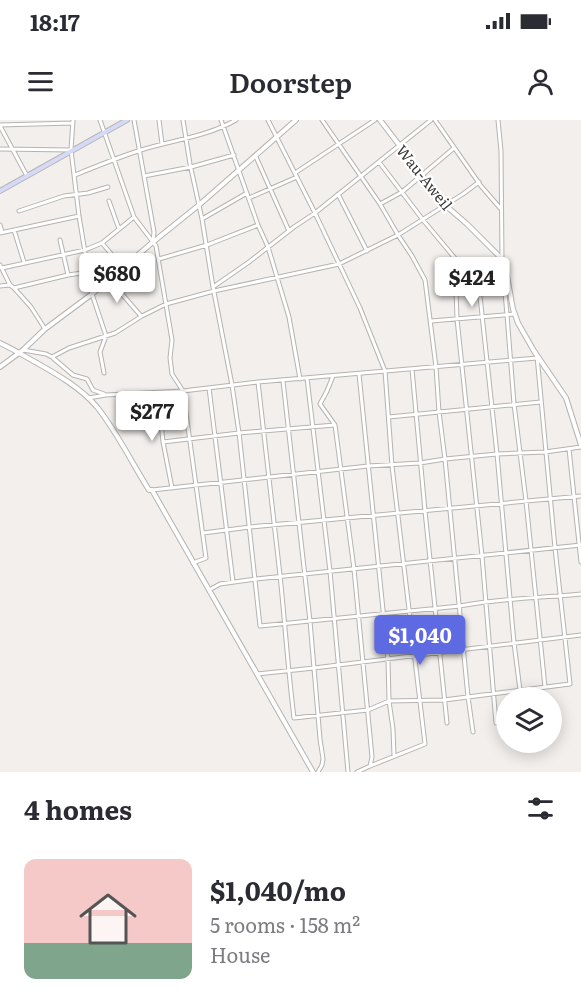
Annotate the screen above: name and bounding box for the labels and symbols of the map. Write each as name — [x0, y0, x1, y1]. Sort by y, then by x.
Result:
street label: Wau-Aweil — [391, 139, 459, 215]
pin: $680 — [81, 253, 153, 304]
pin: $424 — [436, 257, 508, 308]
pin: $277 — [116, 391, 188, 442]
pin: $1,040 — [371, 615, 469, 666]

